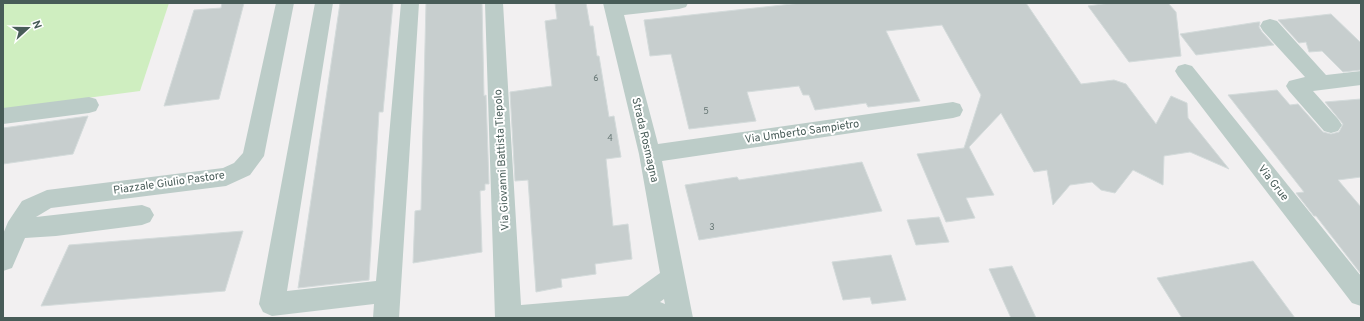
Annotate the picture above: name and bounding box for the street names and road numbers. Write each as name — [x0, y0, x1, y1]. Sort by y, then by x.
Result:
street label: Via Giovanni Battista Tiepolo — [491, 89, 513, 231]
street label: Strada Rosmagna — [628, 96, 662, 184]
street label: Via Umberto Sampietro — [744, 117, 860, 147]
street label: Via Grue — [1255, 162, 1292, 204]
street label: Piazzale Giulio Pastore — [112, 168, 226, 198]

